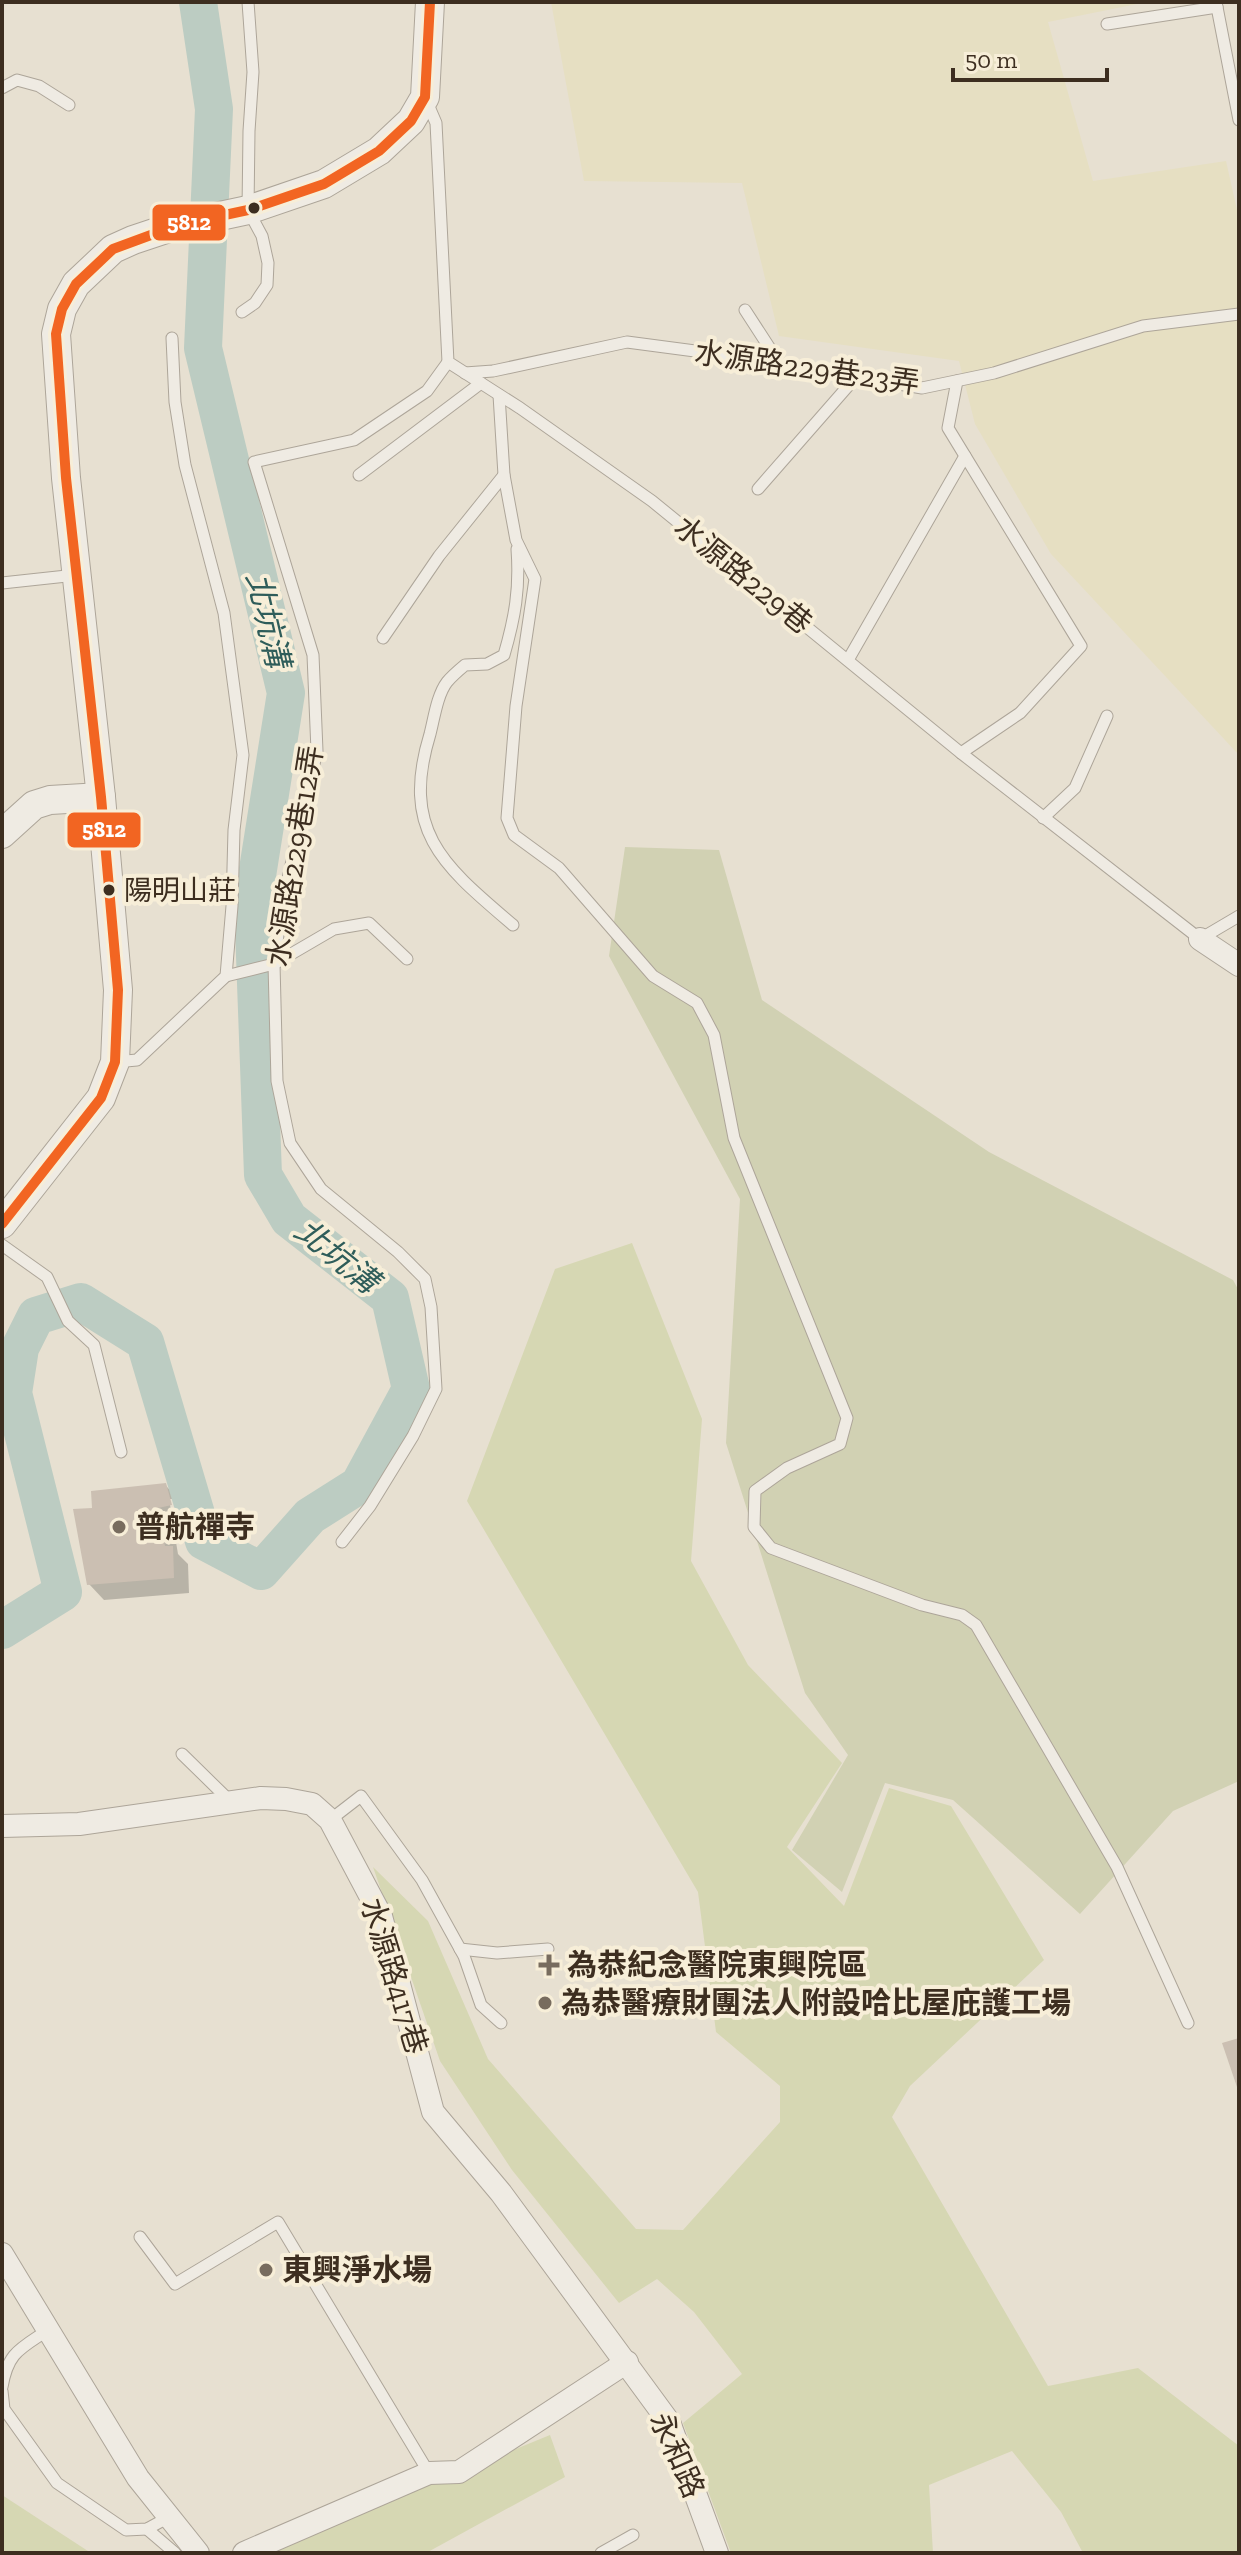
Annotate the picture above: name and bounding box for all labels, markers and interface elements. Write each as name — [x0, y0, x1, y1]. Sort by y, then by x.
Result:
scale bar — [953, 32, 1107, 82]
text: 50 m — [965, 45, 1018, 74]
unlabelled marker — [246, 200, 262, 216]
line badge: 5812 — [151, 203, 227, 242]
text: 5812 — [167, 209, 211, 236]
street label: 水源路229巷23弄 — [692, 334, 922, 402]
street label: 水源路229巷 — [667, 509, 819, 641]
water label: 北坑溝 — [239, 569, 298, 675]
street label: 水源路229巷12弄 — [260, 743, 330, 969]
line badge: 5812 — [66, 811, 142, 849]
text: 5812 — [82, 816, 126, 843]
place label: 陽明山莊 — [124, 874, 236, 907]
marker: 陽明山莊 — [101, 882, 117, 898]
water label: 北坑溝 — [288, 1211, 389, 1303]
place label: 普航禪寺 — [135, 1509, 255, 1545]
marker: 普航禪寺 — [110, 1518, 128, 1536]
street label: 水源路417巷 — [353, 1894, 435, 2058]
place label: 為恭紀念醫院東興院區 — [567, 1947, 867, 1983]
marker: 為恭紀念醫院東興院區 — [538, 1954, 560, 1976]
place label: 為恭醫療財團法人附設哈比屋庇護工場 — [561, 1985, 1071, 2021]
marker: 為恭醫療財團法人附設哈比屋庇護工場 — [536, 1994, 554, 2012]
place label: 東興淨水場 — [282, 2252, 432, 2288]
marker: 東興淨水場 — [257, 2261, 275, 2279]
street label: 永和路 — [642, 2407, 712, 2503]

